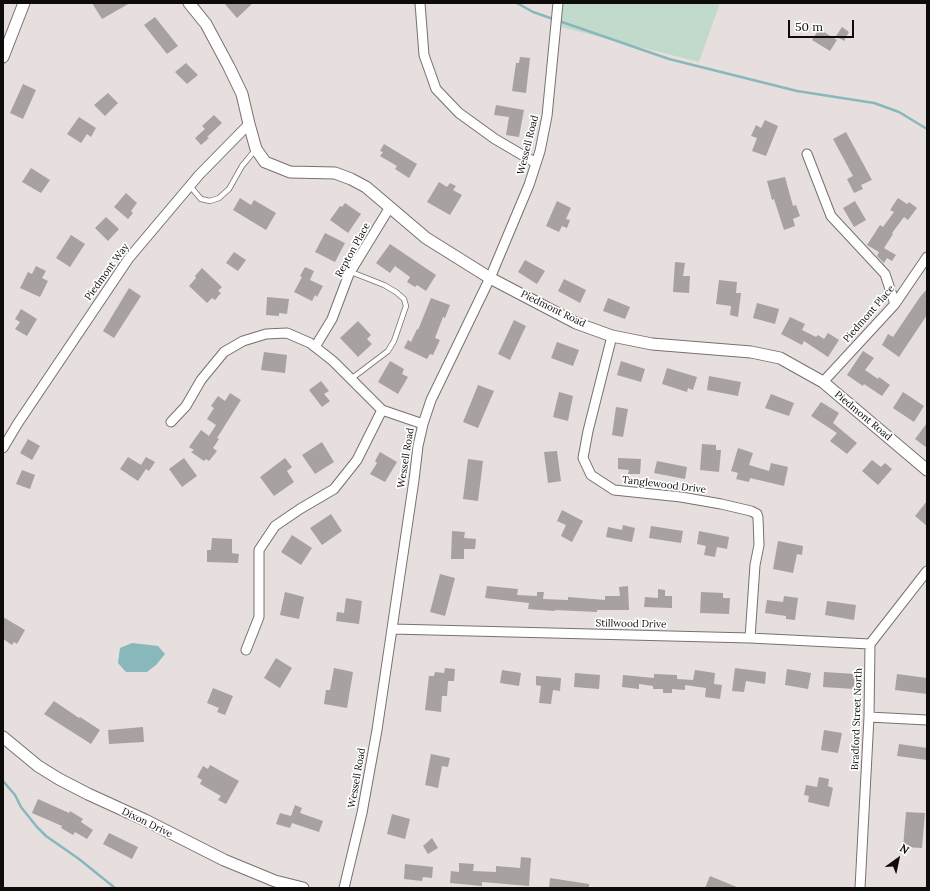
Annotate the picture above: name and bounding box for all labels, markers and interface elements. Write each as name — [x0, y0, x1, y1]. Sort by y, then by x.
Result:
scale bar — [790, 12, 856, 38]
text: 50 m — [795, 19, 823, 34]
street label: Wessell Road — [515, 114, 541, 176]
street label: Repton Place — [333, 221, 373, 279]
street label: Piedmont Way — [82, 241, 132, 303]
street label: Piedmont Place — [841, 283, 897, 345]
street label: Piedmont Road — [519, 288, 587, 330]
street label: Piedmont Road — [832, 389, 894, 443]
street label: Wessell Road — [395, 427, 417, 489]
street label: Tanglewood Drive — [621, 474, 707, 496]
street label: Stillwood Drive — [595, 617, 667, 631]
street label: Bradford Street North — [849, 668, 865, 770]
street label: Wessell Road — [346, 747, 368, 809]
street label: Dixon Drive — [120, 806, 174, 840]
north arrow — [878, 839, 918, 879]
text: N — [897, 841, 912, 857]

